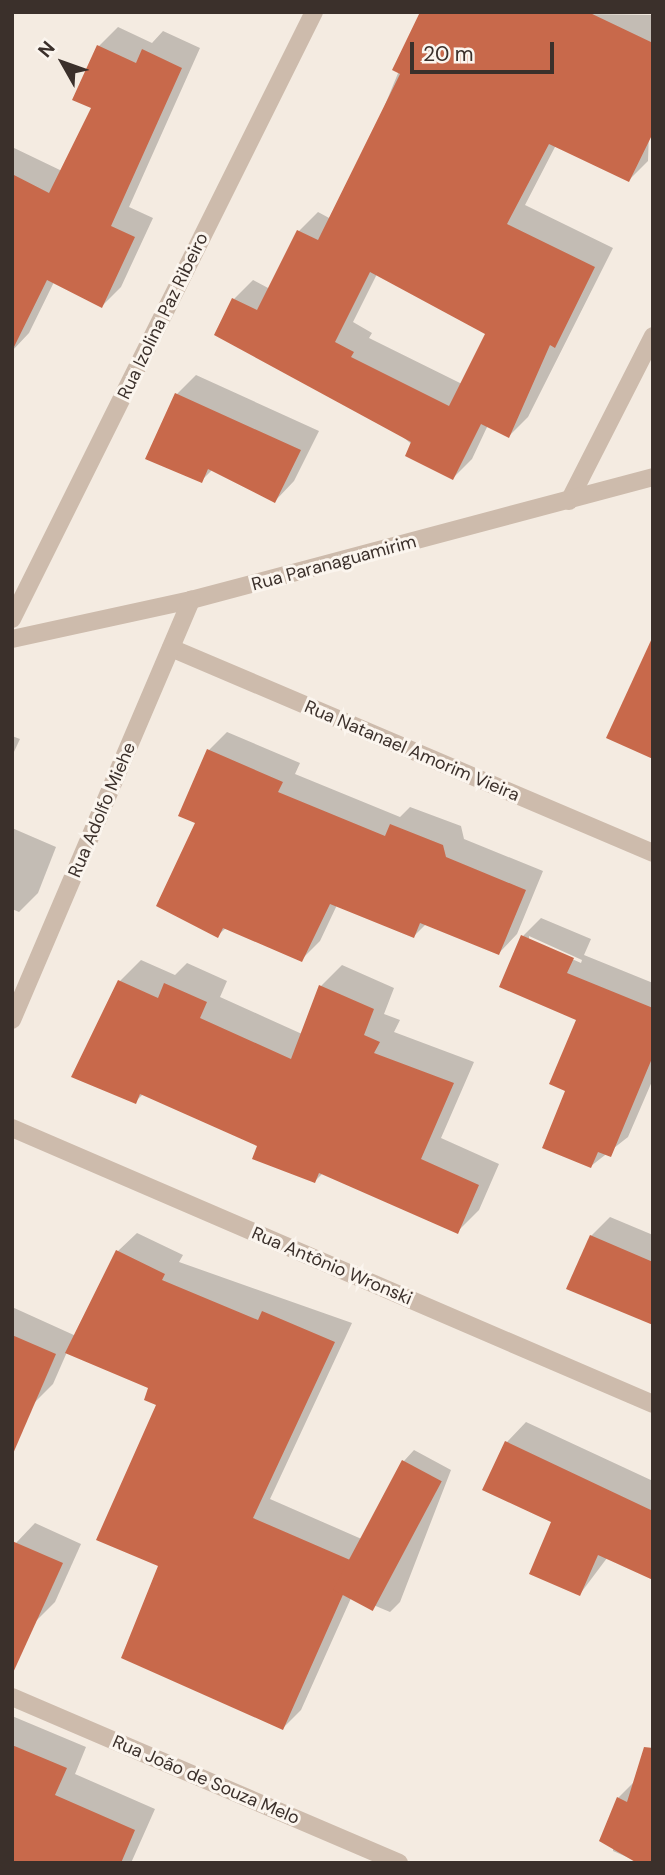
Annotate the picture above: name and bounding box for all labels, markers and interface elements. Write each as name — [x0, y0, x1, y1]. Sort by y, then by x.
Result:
north arrow — [28, 28, 98, 98]
scale bar — [413, 28, 556, 72]
text: N — [32, 36, 61, 63]
text: 20 m — [423, 40, 474, 68]
street label: Rua Izolina Paz Ribeiro — [113, 229, 213, 403]
street label: Rua Paranaguamirim — [249, 531, 419, 595]
street label: Rua Natanael Amorim Vieira — [301, 696, 523, 806]
street label: Rua Adolfo Miehe — [64, 739, 140, 881]
street label: Rua Antônio Wronski — [248, 1222, 416, 1310]
street label: Rua João de Souza Melo — [109, 1731, 303, 1829]

